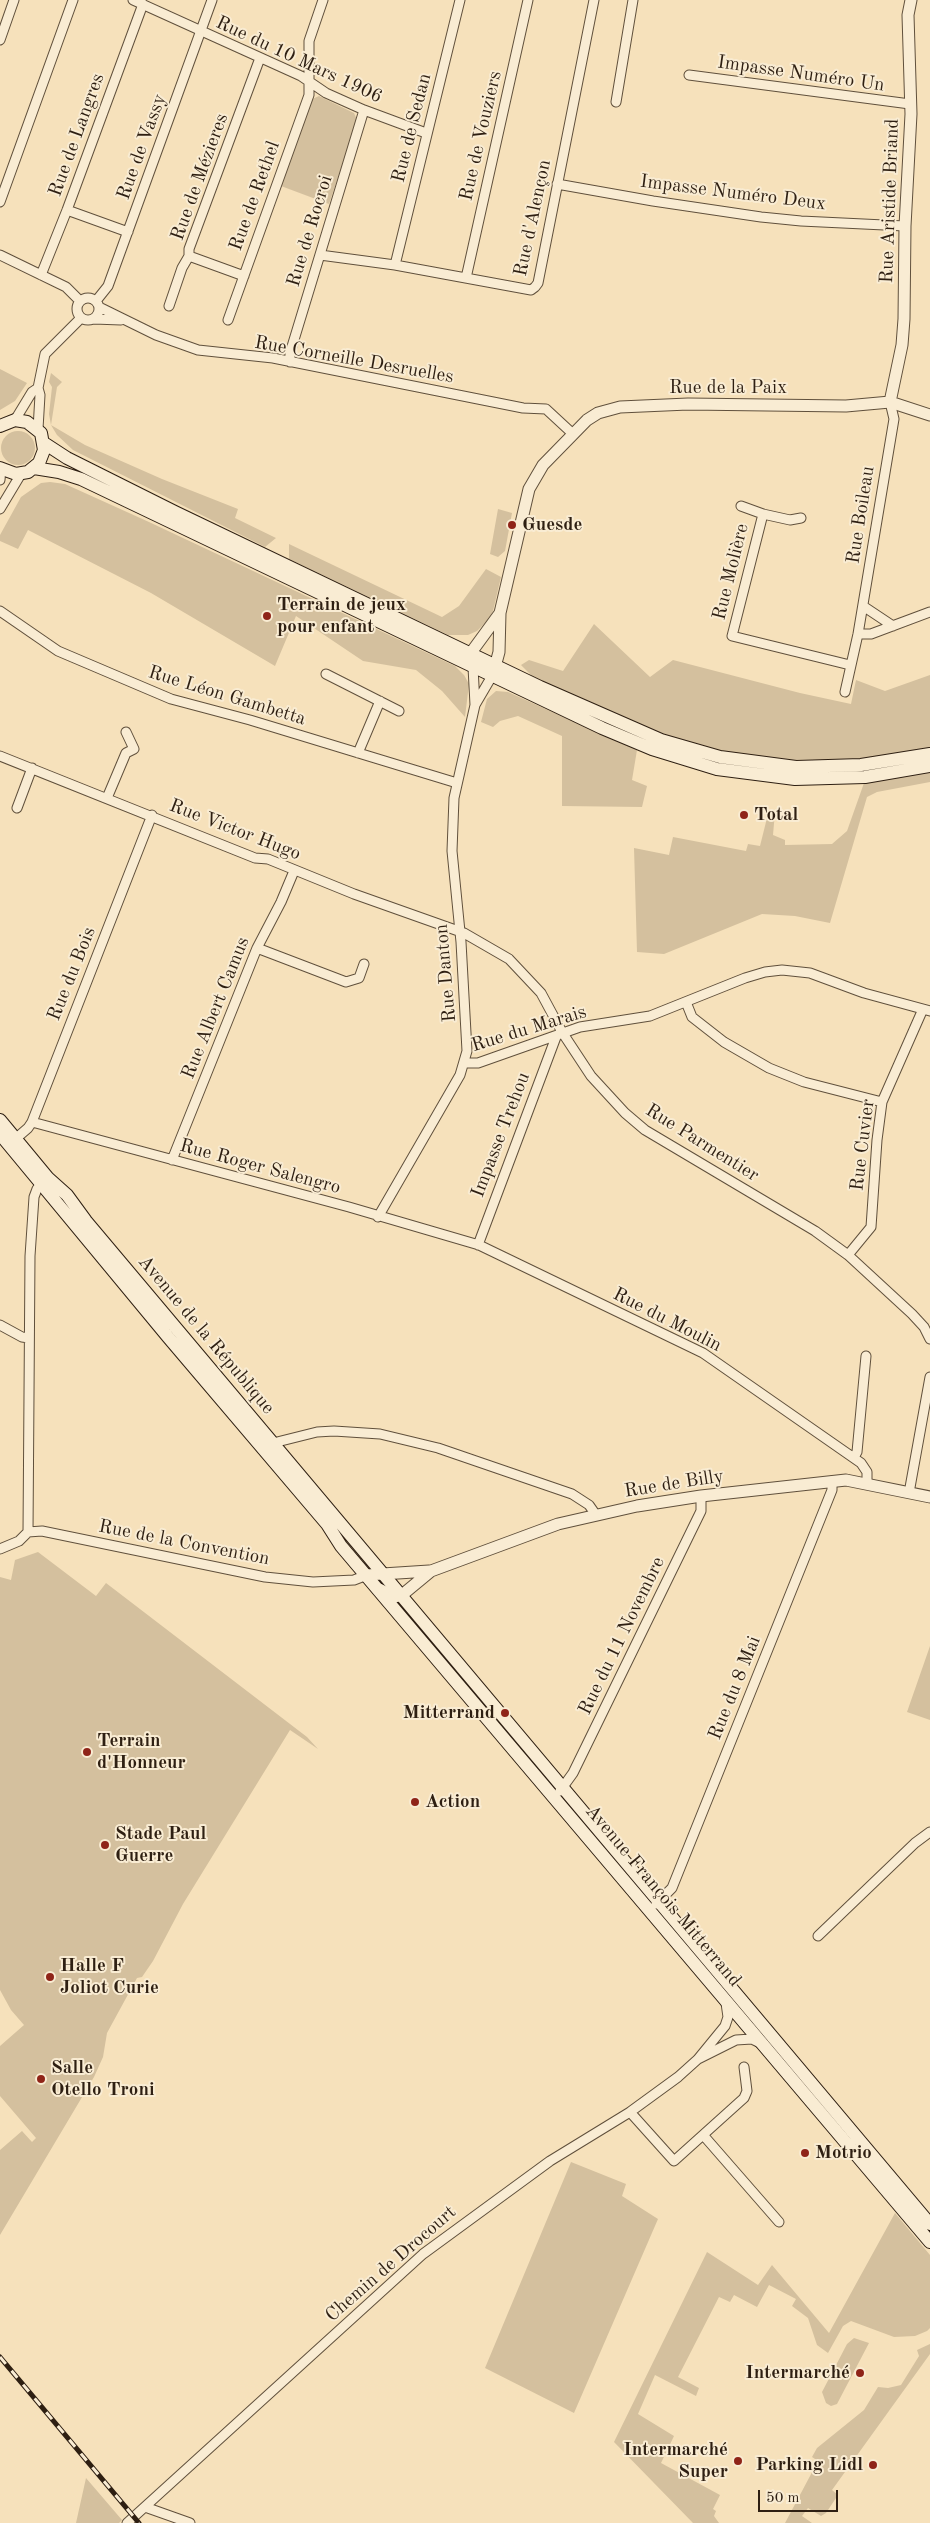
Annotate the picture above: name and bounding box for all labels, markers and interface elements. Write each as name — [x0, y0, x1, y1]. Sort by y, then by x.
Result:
street label: Rue du 10 Mars 1906 — [212, 11, 386, 109]
street label: Impasse Numéro Un — [716, 51, 886, 97]
street label: Rue de Vouziers — [455, 69, 507, 203]
street label: Rue de Langres — [44, 70, 110, 200]
street label: Rue de Sedan — [387, 71, 437, 185]
street label: Rue de Vassy — [112, 91, 172, 203]
street label: Rue de Mézieres — [166, 110, 234, 244]
street label: Rue Aristide Briand — [876, 118, 904, 284]
street label: Rue de Rethel — [225, 138, 285, 254]
street label: Rue d'Alençon — [509, 157, 557, 279]
street label: Impasse Numéro Deux — [639, 170, 827, 216]
street label: Rue de Rocroi — [282, 172, 338, 290]
street label: Rue Corneille Desruelles — [253, 331, 455, 389]
street label: Rue de la Paix — [669, 377, 787, 399]
street label: Rue Boileau — [842, 464, 880, 566]
place label: Guesde — [522, 514, 582, 536]
marker: Guesde — [506, 519, 518, 531]
street label: Rue Molière — [708, 521, 754, 623]
place label: Terrain de jeux pour enfant — [277, 594, 406, 638]
marker: Terrain de jeux pour enfant — [261, 610, 273, 622]
street label: Rue Léon Gambetta — [145, 661, 309, 731]
street label: Rue Victor Hugo — [166, 794, 304, 866]
place label: Total — [754, 804, 798, 826]
marker: Total — [738, 809, 750, 821]
street label: Rue Danton — [430, 923, 462, 1023]
street label: Rue du Bois — [43, 924, 101, 1024]
street label: Rue Albert Camus — [177, 934, 255, 1082]
street label: Rue du Marais — [469, 1001, 589, 1057]
street label: Impasse Trehou — [467, 1069, 535, 1201]
street label: Rue Cuvier — [846, 1098, 880, 1192]
street label: Rue Parmentier — [641, 1099, 763, 1187]
street label: Rue Roger Salengro — [177, 1135, 343, 1199]
street label: Avenue de la République — [133, 1251, 279, 1419]
street label: Rue du Moulin — [609, 1283, 725, 1357]
street label: Rue de Billy — [623, 1465, 725, 1503]
street label: Rue de la Convention — [97, 1515, 271, 1571]
street label: Rue du 11 Novembre — [574, 1553, 670, 1719]
street label: Rue du 8 Mai — [704, 1633, 766, 1743]
place label: Mitterrand — [403, 1702, 495, 1724]
marker: Mitterrand — [499, 1707, 511, 1719]
place label: Terrain d'Honneur — [97, 1730, 186, 1774]
marker: Terrain d'Honneur — [81, 1746, 93, 1758]
place label: Action — [425, 1791, 480, 1813]
marker: Action — [409, 1796, 421, 1808]
street label: Avenue François Mitterrand — [580, 1800, 746, 1992]
place label: Stade Paul Guerre — [115, 1823, 206, 1867]
marker: Stade Paul Guerre — [99, 1839, 111, 1851]
place label: Halle F Joliot Curie — [60, 1955, 159, 1999]
marker: Halle F Joliot Curie — [44, 1971, 56, 1983]
place label: Salle Otello Troni — [51, 2057, 155, 2101]
marker: Salle Otello Troni — [35, 2073, 47, 2085]
place label: Motrio — [815, 2142, 872, 2164]
marker: Motrio — [799, 2147, 811, 2159]
street label: Chemin de Drocourt — [321, 2201, 461, 2327]
place label: Intermarché — [745, 2362, 850, 2384]
marker: Intermarché — [854, 2367, 866, 2379]
place label: Intermarché Super — [623, 2439, 728, 2483]
place label: Parking Lidl — [755, 2454, 863, 2476]
marker: Intermarché Super — [732, 2455, 744, 2467]
marker: Parking Lidl — [867, 2459, 879, 2471]
scale bar — [760, 2480, 840, 2512]
text: 50 m — [766, 2491, 800, 2506]

